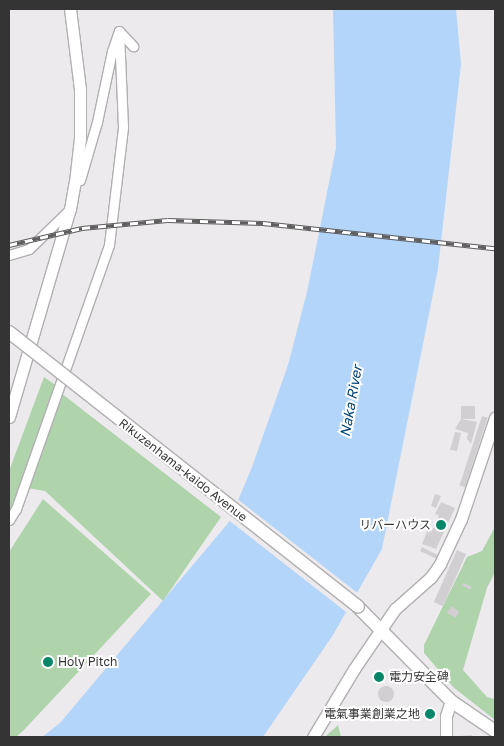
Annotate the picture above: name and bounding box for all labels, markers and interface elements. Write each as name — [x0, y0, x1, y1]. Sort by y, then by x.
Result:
water label: Naka River — [336, 364, 366, 438]
street label: Rikuzenhama-kaido Avenue — [116, 416, 250, 524]
place label: リバーハウス — [359, 518, 431, 532]
marker: リバーハウス — [435, 519, 447, 531]
place label: Holy Pitch — [58, 655, 117, 669]
marker: Holy Pitch — [42, 656, 54, 668]
place label: 電力安全碑 — [389, 670, 449, 684]
marker: 電力安全碑 — [373, 671, 385, 683]
place label: 電氣事業創業之地 — [324, 707, 420, 721]
marker: 電氣事業創業之地 — [424, 708, 436, 720]

